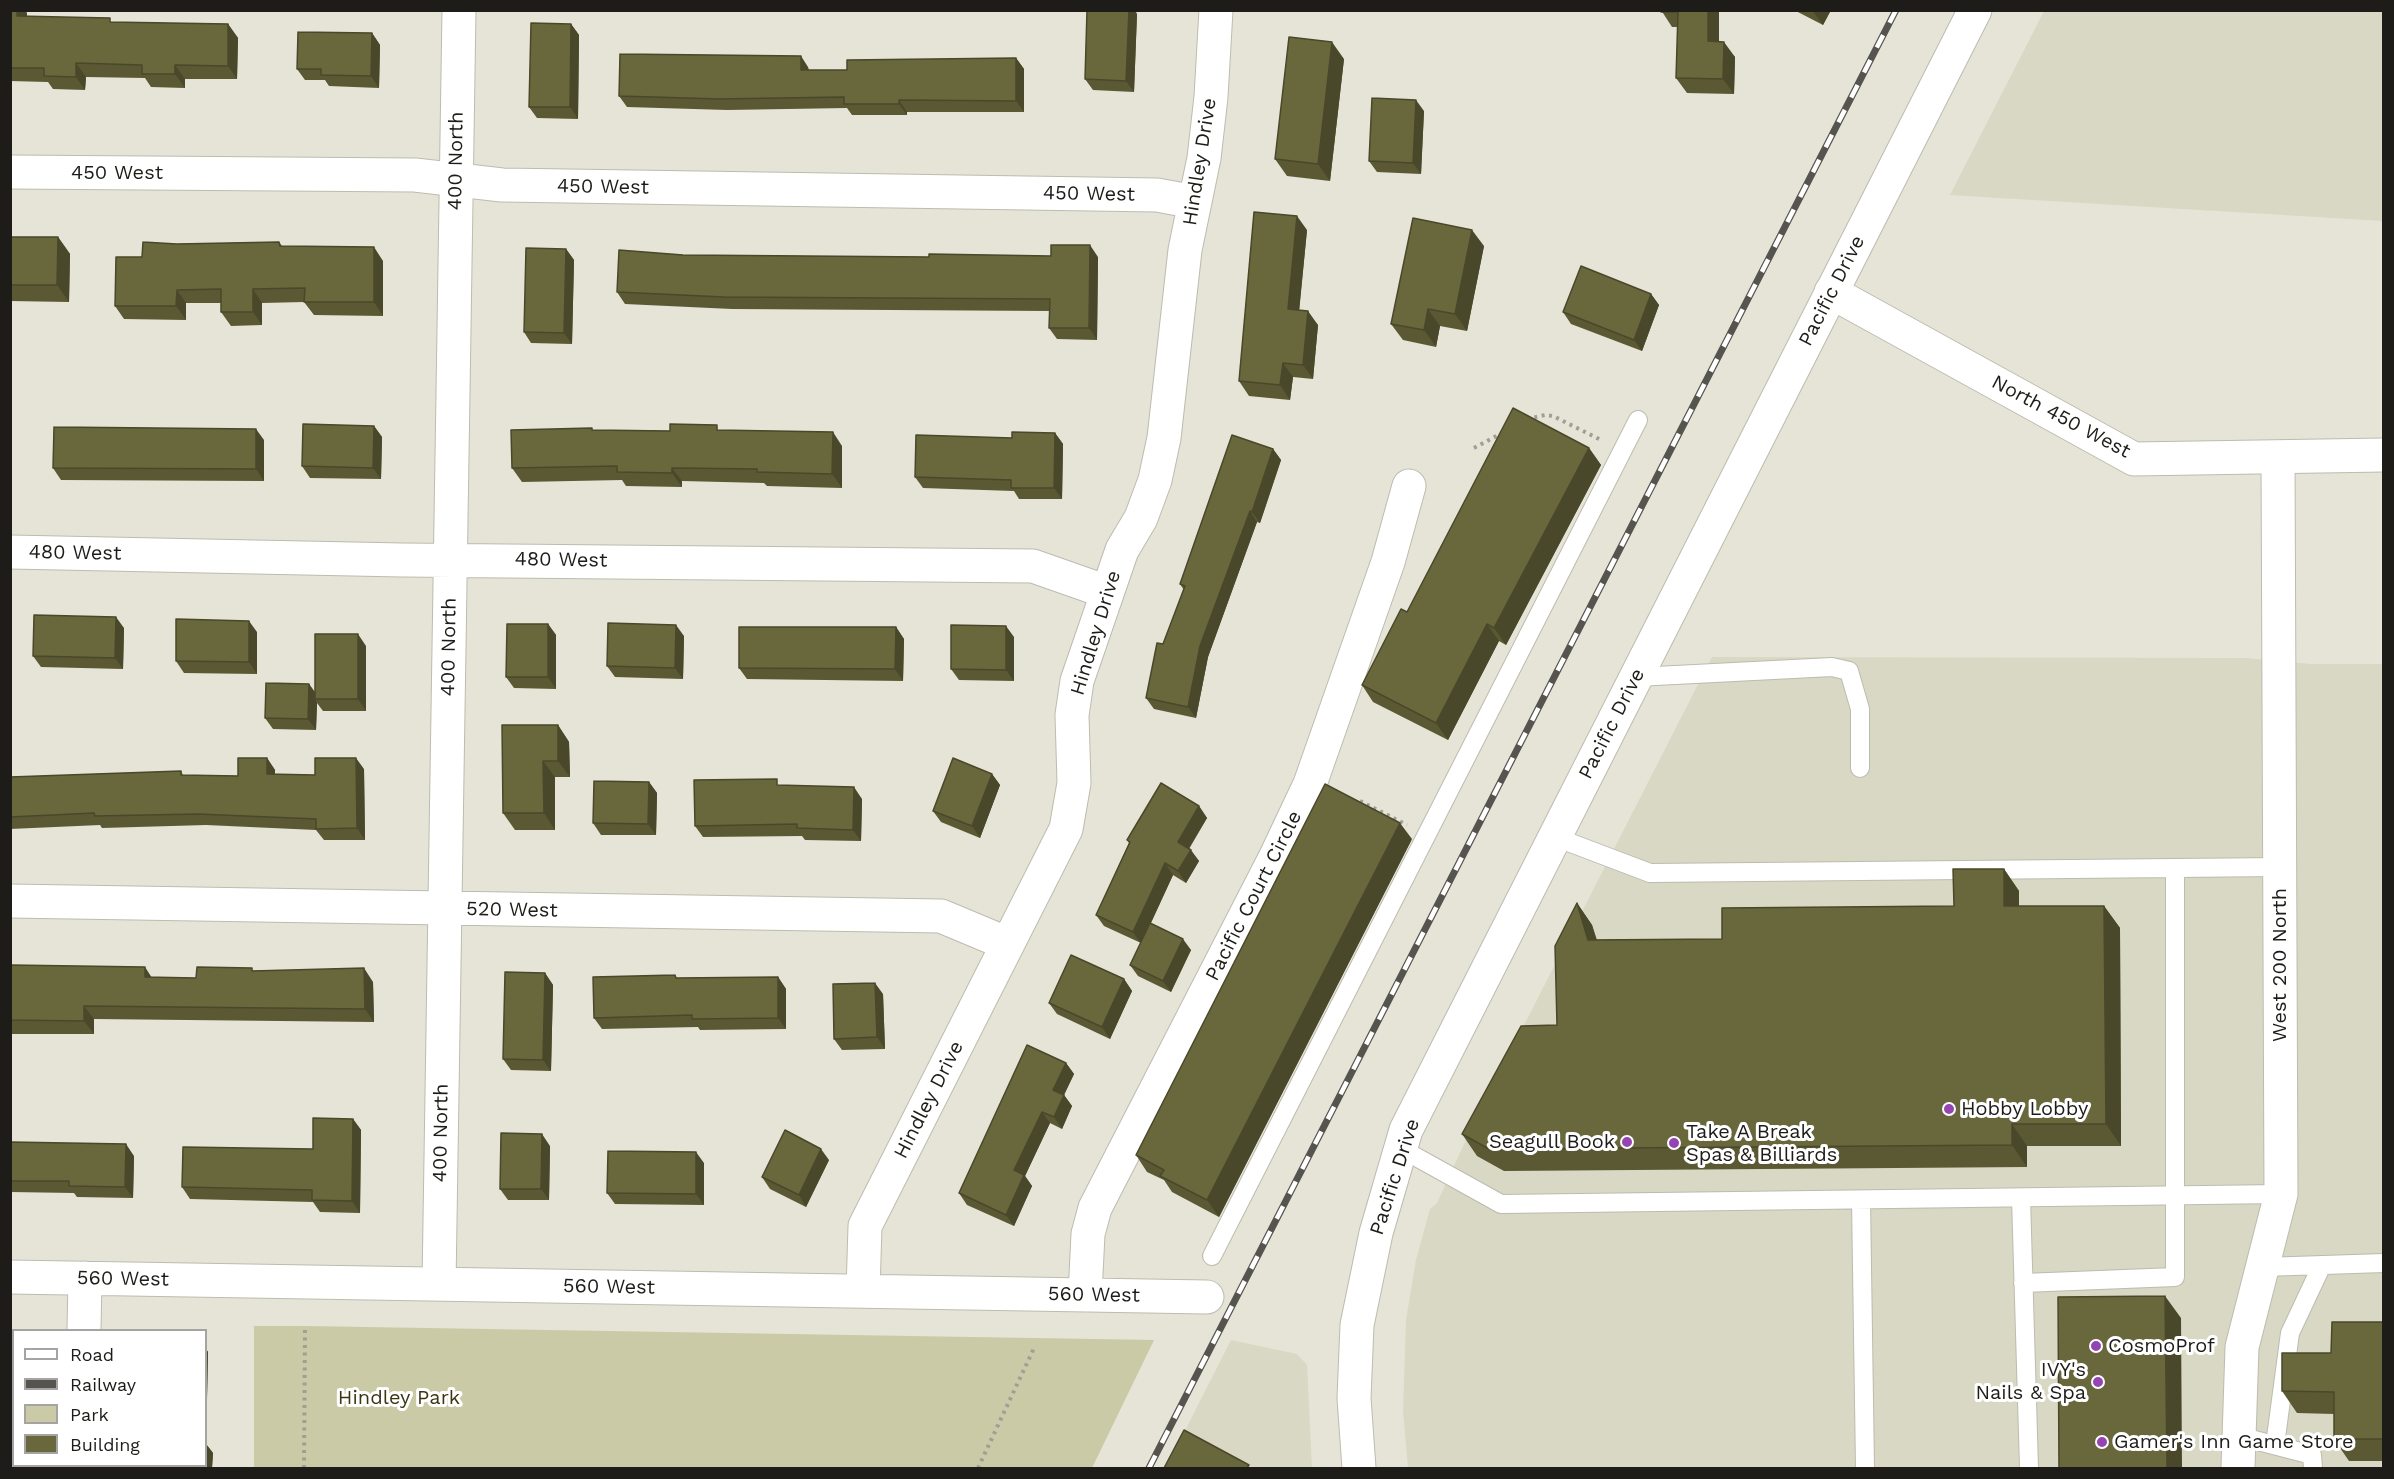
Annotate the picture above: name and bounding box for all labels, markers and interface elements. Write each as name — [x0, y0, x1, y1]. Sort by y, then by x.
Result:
street label: Hindley Drive — [1178, 96, 1222, 228]
street label: 400 North — [443, 111, 469, 211]
street label: 450 West — [71, 161, 163, 185]
street label: 450 West — [557, 174, 649, 200]
street label: 450 West — [1043, 181, 1135, 207]
street label: Pacific Drive — [1794, 232, 1870, 350]
street label: North 450 West — [1987, 370, 2135, 464]
street label: 480 West — [28, 540, 122, 566]
street label: 480 West — [514, 547, 608, 573]
street label: Hindley Drive — [1066, 568, 1126, 698]
street label: 400 North — [436, 597, 462, 697]
street label: Pacific Drive — [1574, 665, 1650, 783]
street label: Pacific Court Circle — [1201, 807, 1307, 985]
street label: West 200 North — [2268, 888, 2292, 1042]
street label: 520 West — [466, 897, 558, 923]
street label: Hindley Drive — [889, 1037, 969, 1163]
street label: 400 North — [428, 1083, 454, 1183]
place label: Hobby Lobby — [1961, 1097, 2088, 1121]
marker: Hobby Lobby — [1942, 1102, 1956, 1116]
street label: Pacific Drive — [1365, 1116, 1425, 1238]
place label: Take A Break Spas & Billiards — [1686, 1120, 1837, 1167]
place label: Seagull Book — [1489, 1130, 1615, 1154]
marker: Seagull Book — [1620, 1135, 1634, 1149]
marker: Take A Break Spas & Billiards — [1667, 1136, 1681, 1150]
street label: 560 West — [77, 1266, 169, 1292]
street label: 560 West — [563, 1274, 655, 1300]
street label: 560 West — [1048, 1282, 1140, 1308]
legend — [12, 1329, 207, 1467]
place label: CosmoProf — [2108, 1334, 2215, 1358]
marker: CosmoProf — [2089, 1339, 2103, 1353]
text: Road — [70, 1344, 114, 1365]
place label: IVY's Nails & Spa — [1975, 1358, 2086, 1405]
text: Railway — [70, 1374, 136, 1395]
marker: IVY's Nails & Spa — [2091, 1375, 2105, 1389]
park label: Hindley Park — [338, 1386, 460, 1410]
text: Park — [70, 1404, 109, 1425]
place label: Gamer's Inn Game Store — [2114, 1430, 2354, 1454]
text: Building — [70, 1434, 140, 1455]
marker: Gamer's Inn Game Store — [2095, 1435, 2109, 1449]

